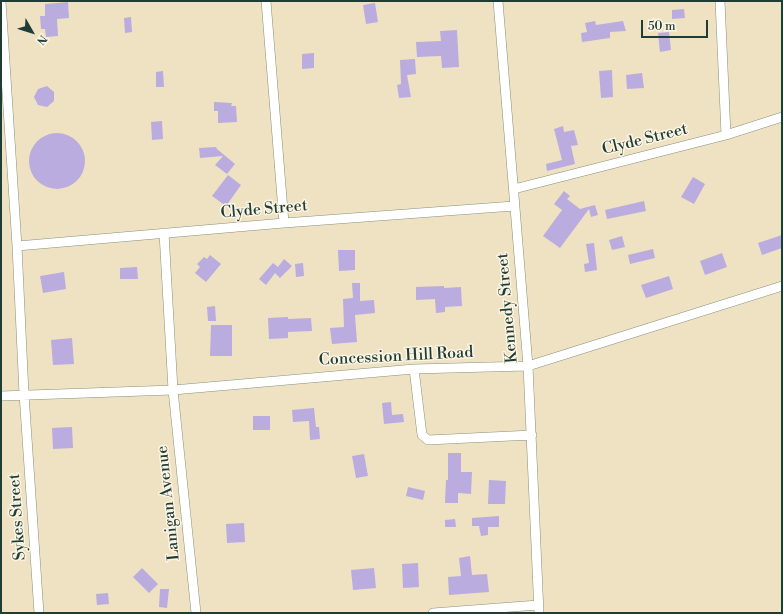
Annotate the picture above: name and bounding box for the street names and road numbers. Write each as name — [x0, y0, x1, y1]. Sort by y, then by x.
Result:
street label: Clyde Street — [600, 120, 690, 160]
street label: Clyde Street — [220, 197, 308, 223]
street label: Kennedy Street — [494, 252, 522, 364]
street label: Concession Hill Road — [318, 343, 474, 371]
street label: Lanigan Avenue — [153, 445, 185, 561]
street label: Sykes Street — [5, 473, 31, 561]

